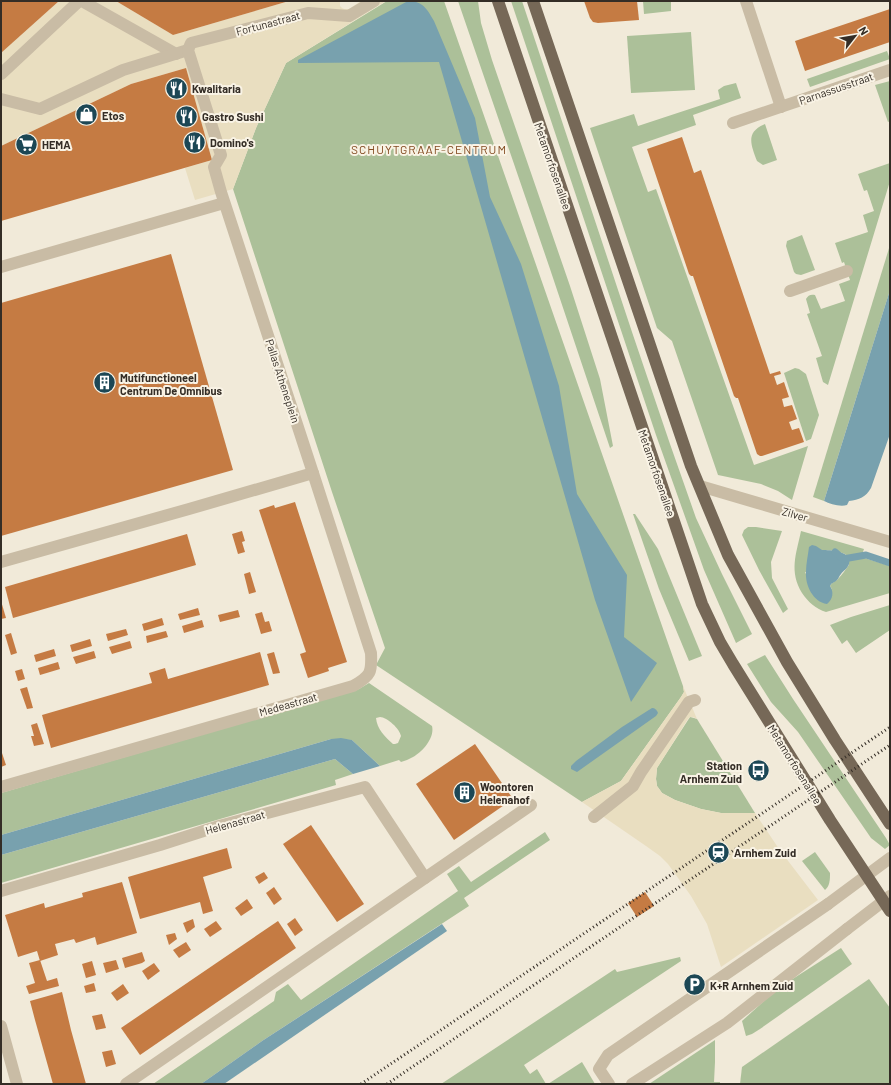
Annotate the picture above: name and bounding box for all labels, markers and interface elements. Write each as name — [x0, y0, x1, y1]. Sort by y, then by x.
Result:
street label: Fortunastraat — [234, 8, 302, 38]
north arrow — [835, 16, 875, 56]
text: N — [857, 24, 871, 37]
street label: Parnassusstraat — [797, 69, 875, 107]
restaurant icon: Kwalitaria — [164, 75, 190, 101]
place label: Kwalitaria — [192, 82, 241, 95]
shop icon: Etos — [74, 102, 100, 128]
restaurant icon: Gastro Sushi — [174, 103, 200, 129]
place label: Etos — [102, 109, 125, 122]
place label: Gastro Sushi — [202, 110, 264, 123]
street label: Metamorfosenallee — [532, 121, 574, 211]
restaurant icon: Domino's — [182, 129, 208, 155]
supermarket icon: HEMA — [13, 131, 39, 157]
place label: Domino's — [210, 136, 254, 149]
place label: HEMA — [42, 138, 71, 151]
district label: SCHUYTGRAAF-CENTRUM — [351, 142, 507, 156]
street label: Pallas Atheneplein — [263, 337, 303, 425]
building icon: Mutifunctioneel Centrum De Omnibus — [92, 370, 118, 396]
place label: Mutifunctioneel Centrum De Omnibus — [120, 371, 223, 397]
street label: Metamorfosenallee — [636, 428, 678, 518]
street label: Zilver — [781, 504, 809, 524]
street label: Medeastraat — [258, 690, 318, 718]
street label: Metamorfosenallee — [765, 722, 825, 806]
bus stop icon: Station Arnhem Zuid — [745, 758, 771, 784]
place label: Station Arnhem Zuid — [680, 759, 742, 785]
building icon: Woontoren Helenahof — [451, 779, 477, 805]
place label: Woontoren Helenahof — [480, 780, 534, 806]
street label: Helenastraat — [204, 807, 266, 837]
station icon: Arnhem Zuid — [705, 839, 731, 865]
place label: Arnhem Zuid — [734, 846, 796, 859]
parking icon: K+R Arnhem Zuid — [682, 972, 708, 998]
place label: K+R Arnhem Zuid — [710, 979, 793, 992]

